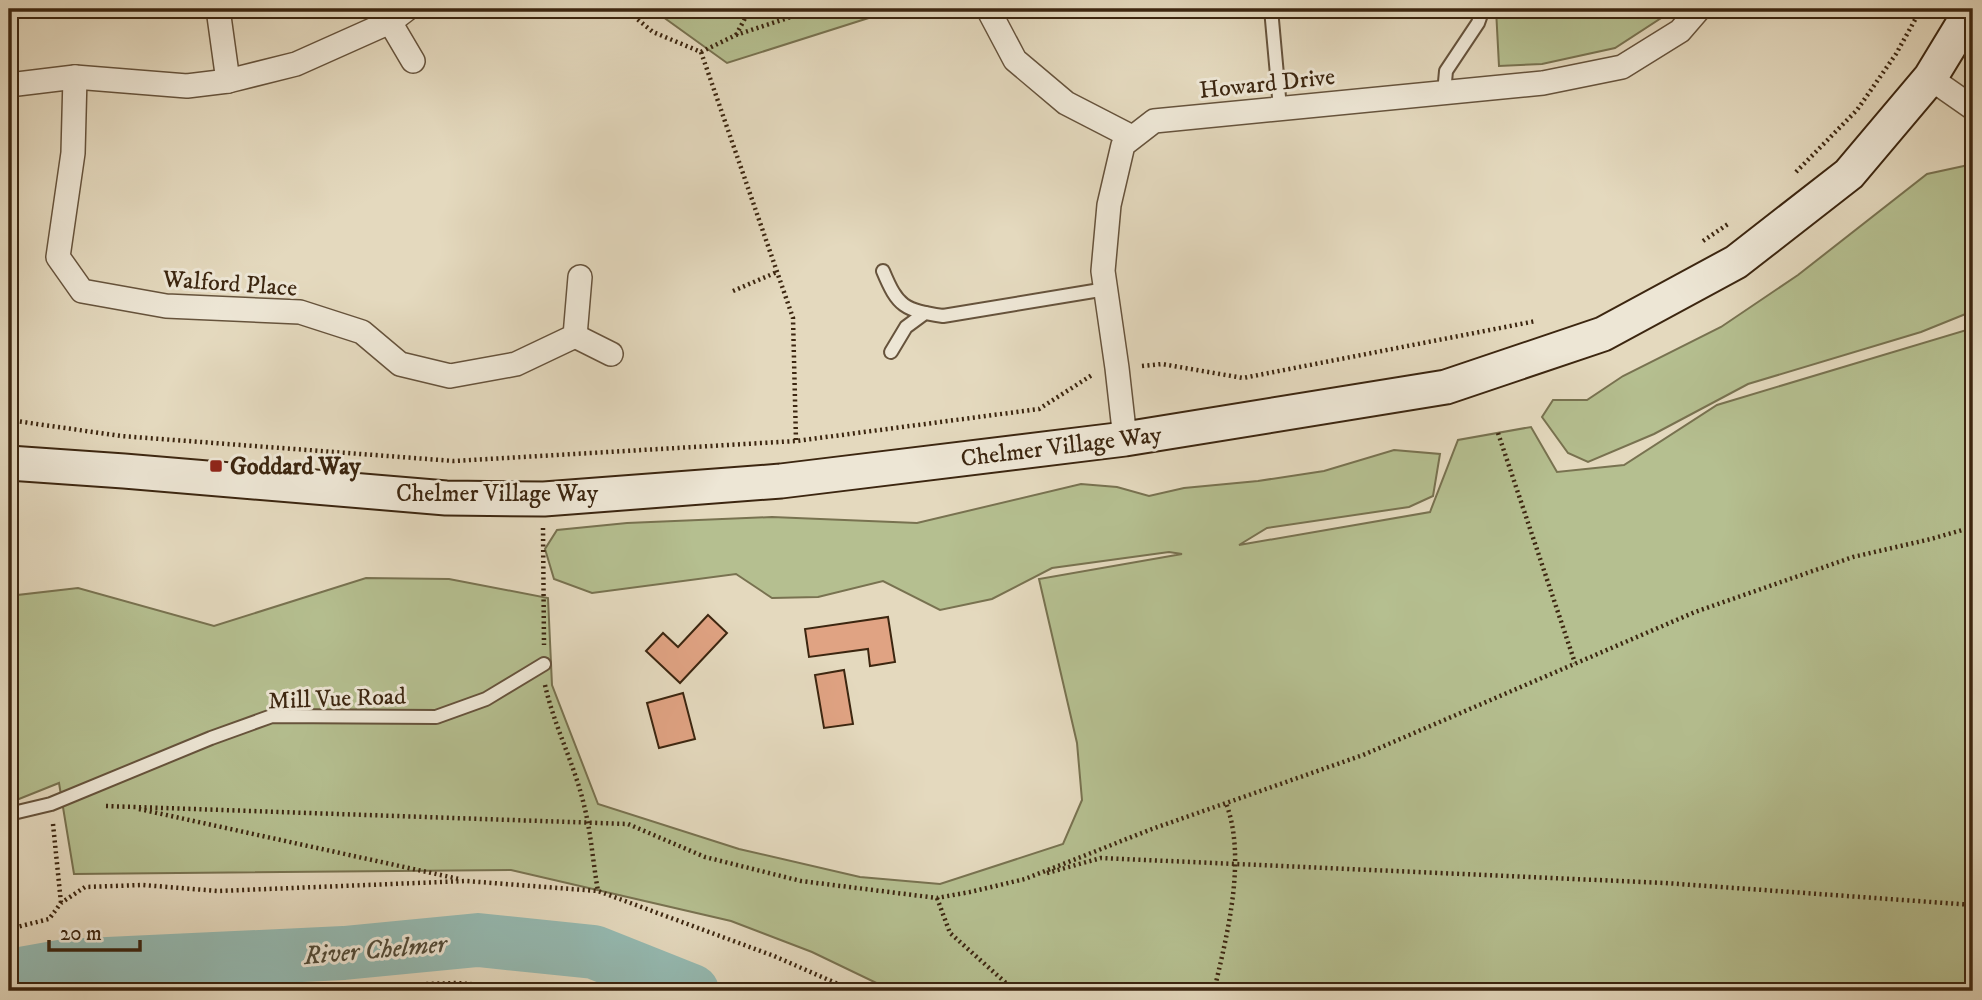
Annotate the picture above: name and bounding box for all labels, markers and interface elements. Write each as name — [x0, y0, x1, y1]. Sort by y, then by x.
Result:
street label: Howard Drive — [1198, 62, 1337, 106]
street label: Walford Place — [161, 264, 298, 304]
street label: Chelmer Village Way — [959, 420, 1164, 474]
place label: Goddard Way — [230, 452, 361, 482]
marker: Goddard Way — [208, 458, 224, 474]
street label: Chelmer Village Way — [396, 479, 599, 509]
street label: Mill Vue Road — [268, 682, 407, 716]
scale bar — [49, 909, 140, 953]
text: 20 m — [60, 921, 102, 947]
water label: River Chelmer — [302, 928, 449, 973]

